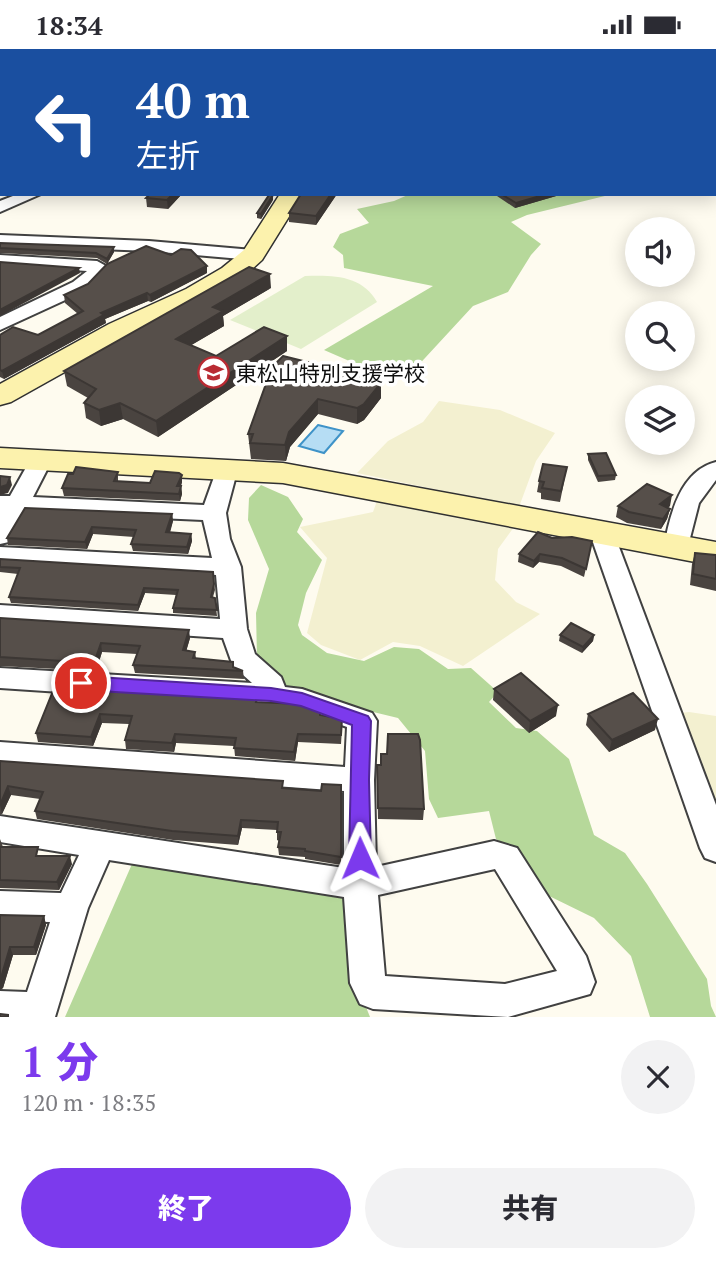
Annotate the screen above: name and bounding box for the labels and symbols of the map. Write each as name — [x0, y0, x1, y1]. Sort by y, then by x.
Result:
school or university icon: 東松山特別支援学校 — [196, 356, 230, 390]
place label: 東松山特別支援学校 — [236, 359, 425, 387]
pin — [51, 653, 111, 713]
position arrow — [323, 821, 397, 895]

